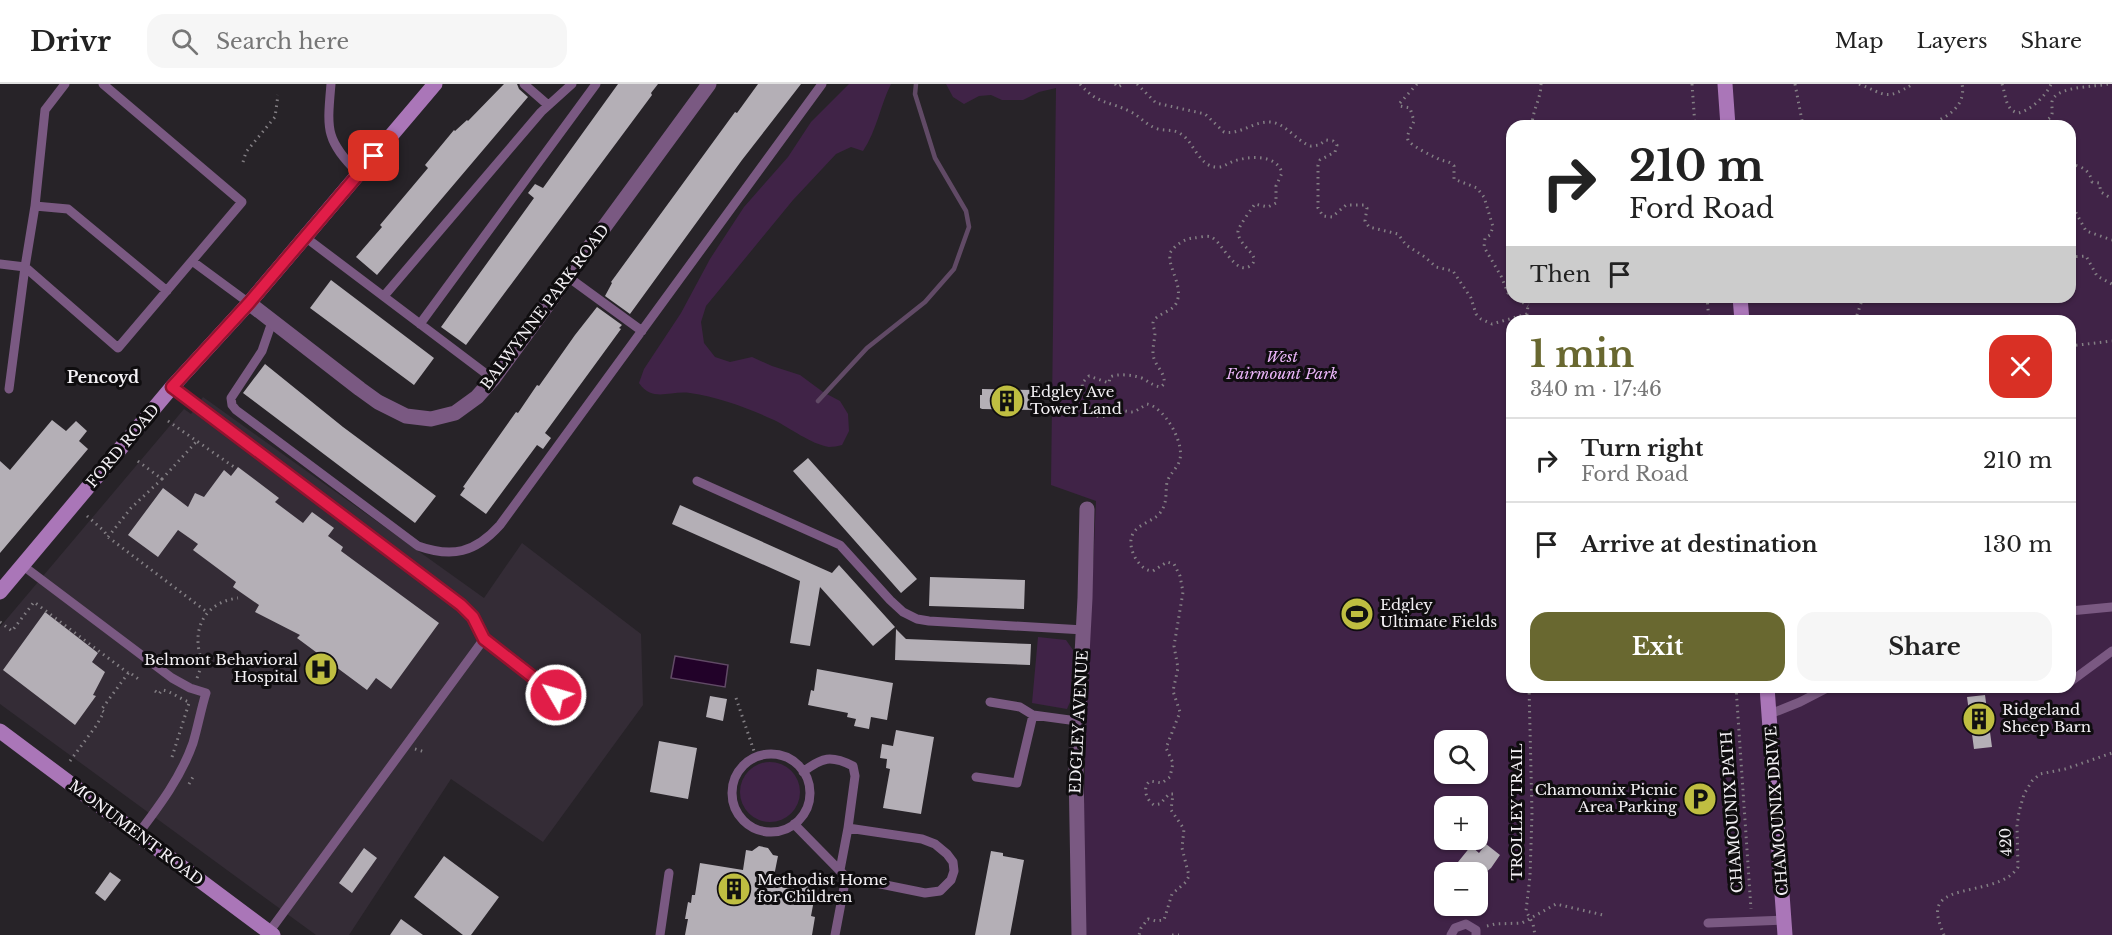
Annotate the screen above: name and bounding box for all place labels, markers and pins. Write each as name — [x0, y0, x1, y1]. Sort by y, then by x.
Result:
pin — [348, 130, 399, 181]
place label: Edgley Ave Tower Land — [1030, 382, 1122, 418]
building icon: Edgley Ave Tower Land — [989, 383, 1025, 419]
place label: Edgley Ultimate Fields — [1380, 595, 1497, 631]
sports icon: Edgley Ultimate Fields — [1339, 596, 1375, 632]
place label: Belmont Behavioral Hospital — [144, 650, 298, 686]
hospital icon: Belmont Behavioral Hospital — [303, 651, 339, 687]
place label: Ridgeland Sheep Barn — [2002, 700, 2091, 736]
building icon: Ridgeland Sheep Barn — [1961, 701, 1997, 737]
place label: Chamounix Picnic Area Parking — [1535, 780, 1678, 816]
parking icon: Chamounix Picnic Area Parking — [1682, 781, 1718, 817]
place label: Methodist Home for Children — [757, 870, 887, 906]
building icon: Methodist Home for Children — [716, 871, 752, 907]

